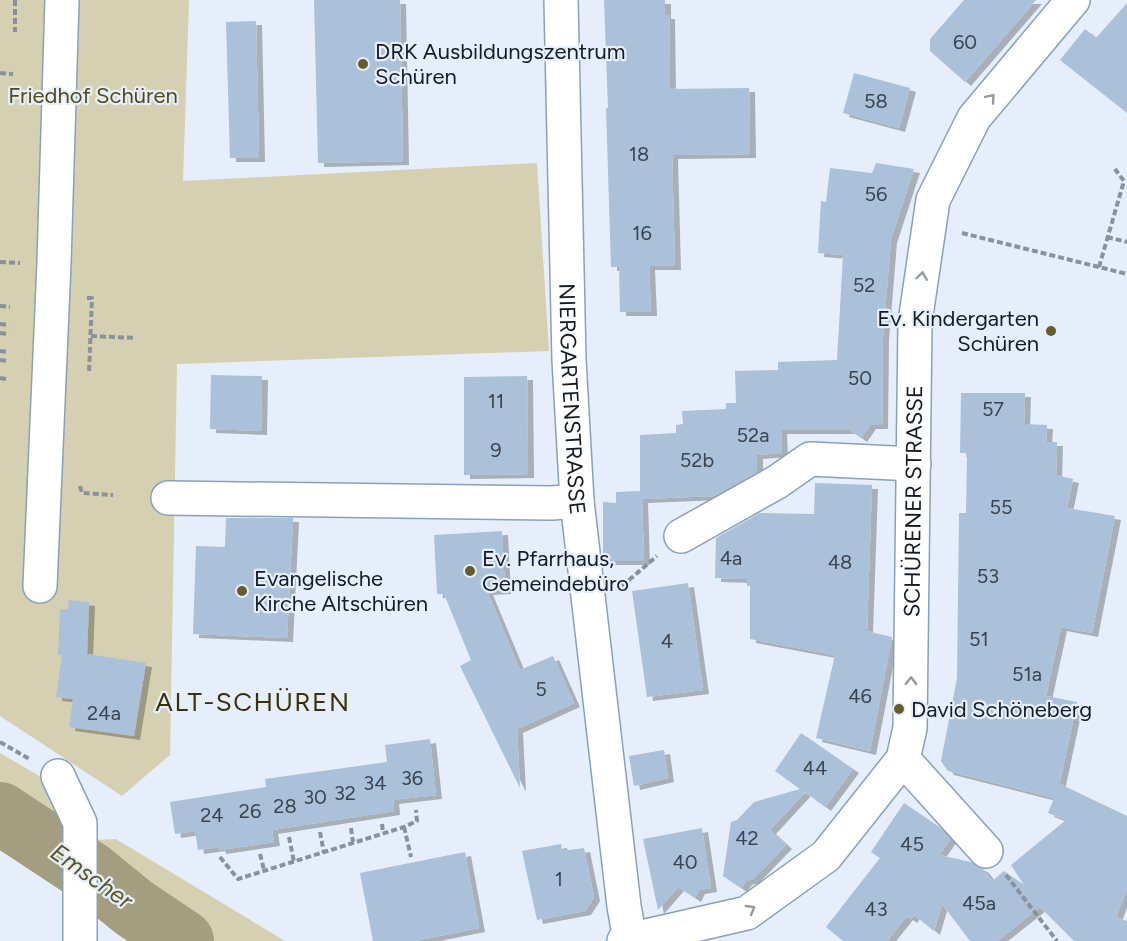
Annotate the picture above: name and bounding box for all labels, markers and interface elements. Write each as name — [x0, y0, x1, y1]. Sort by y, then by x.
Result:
house number: 60 — [953, 30, 977, 54]
place label: DRK Ausbildungszentrum Schüren — [375, 38, 625, 90]
marker: DRK Ausbildungszentrum Schüren — [356, 57, 370, 71]
park label: Friedhof Schüren — [8, 82, 178, 109]
house number: 58 — [864, 89, 888, 113]
one-way arrow — [984, 94, 995, 105]
house number: 18 — [629, 142, 649, 166]
house number: 56 — [865, 182, 887, 206]
house number: 16 — [632, 221, 652, 245]
one-way arrow — [916, 272, 928, 281]
house number: 52 — [853, 273, 875, 297]
street label: NIERGARTENSTRASSE — [554, 283, 592, 516]
place label: Ev. Kindergarten Schüren — [877, 305, 1039, 357]
marker: Ev. Kindergarten Schüren — [1044, 324, 1058, 338]
house number: 50 — [848, 366, 872, 390]
street label: SCHÜRENER STRASSE — [898, 385, 928, 617]
house number: 11 — [488, 389, 504, 413]
house number: 57 — [982, 397, 1004, 421]
house number: 52a — [737, 423, 769, 447]
house number: 9 — [490, 438, 502, 462]
house number: 52b — [680, 448, 714, 472]
house number: 55 — [990, 495, 1013, 519]
place label: Ev. Pfarrhaus, Gemeindebüro — [482, 545, 629, 597]
house number: 4a — [720, 546, 742, 570]
house number: 48 — [828, 550, 852, 574]
marker: Ev. Pfarrhaus, Gemeindebüro — [463, 564, 477, 578]
house number: 53 — [977, 564, 999, 588]
place label: Evangelische Kirche Altschüren — [254, 565, 428, 617]
marker: Evangelische Kirche Altschüren — [235, 584, 249, 598]
house number: 51 — [969, 627, 989, 651]
house number: 4 — [661, 629, 673, 653]
house number: 51a — [1012, 662, 1042, 686]
one-way arrow — [904, 676, 917, 685]
house number: 5 — [535, 677, 547, 701]
house number: 46 — [848, 684, 872, 708]
district label: ALT-SCHÜREN — [155, 686, 351, 718]
place label: David Schöneberg — [911, 696, 1092, 723]
house number: 24a — [87, 701, 121, 725]
marker: David Schöneberg — [892, 702, 906, 716]
house number: 44 — [803, 756, 827, 780]
house number: 36 — [401, 766, 423, 790]
house number: 34 — [363, 771, 387, 795]
house number: 32 — [334, 781, 356, 805]
house number: 30 — [303, 785, 327, 809]
house number: 28 — [273, 794, 297, 818]
house number: 26 — [239, 799, 261, 823]
house number: 24 — [200, 803, 224, 827]
house number: 42 — [735, 826, 759, 850]
house number: 45 — [900, 832, 924, 856]
water label: Emscher — [45, 837, 139, 915]
house number: 40 — [672, 850, 698, 874]
house number: 1 — [555, 867, 563, 891]
house number: 45a — [962, 891, 996, 915]
house number: 43 — [864, 897, 888, 921]
one-way arrow — [745, 905, 755, 916]

